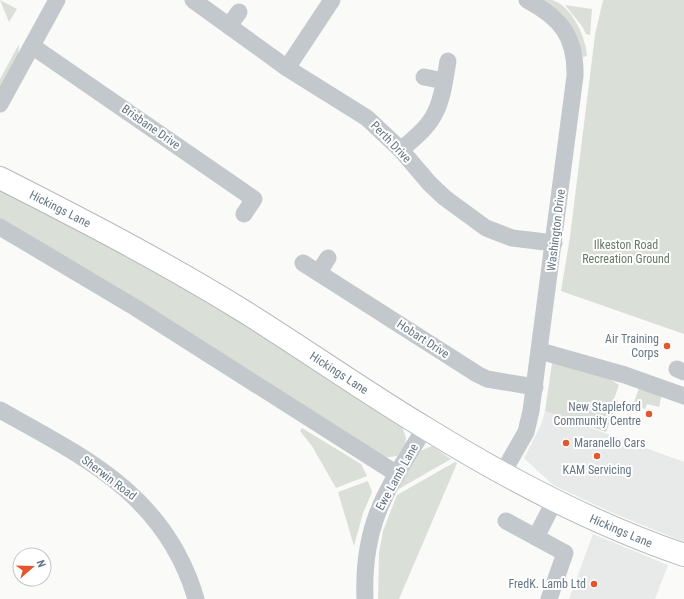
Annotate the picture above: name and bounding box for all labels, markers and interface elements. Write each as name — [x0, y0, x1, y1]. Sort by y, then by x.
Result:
street label: Brisbane Drive — [119, 102, 183, 153]
street label: Perth Drive — [368, 118, 414, 166]
street label: Hickings Lane — [27, 188, 93, 231]
street label: Washington Drive — [544, 188, 568, 272]
park label: Ilkeston Road Recreation Ground — [582, 238, 670, 266]
street label: Hobart Drive — [394, 317, 452, 361]
place label: Air Training Corps — [605, 332, 659, 360]
marker: Air Training Corps — [662, 341, 672, 351]
street label: Hickings Lane — [307, 349, 371, 397]
place label: New Stapleford Community Centre — [553, 400, 641, 428]
marker: New Stapleford Community Centre — [644, 409, 654, 419]
place label: Maranello Cars — [574, 436, 645, 450]
marker: Maranello Cars — [561, 438, 571, 448]
street label: Ewe Lamb Lane — [373, 441, 421, 513]
marker: KAM Servicing — [592, 451, 602, 461]
street label: Sherwin Road — [79, 453, 139, 503]
place label: KAM Servicing — [563, 463, 631, 477]
street label: Hickings Lane — [588, 512, 655, 551]
north arrow — [12, 547, 52, 587]
text: N — [34, 558, 48, 569]
place label: FredK. Lamb Ltd — [508, 577, 586, 591]
marker: FredK. Lamb Ltd — [589, 579, 599, 589]

